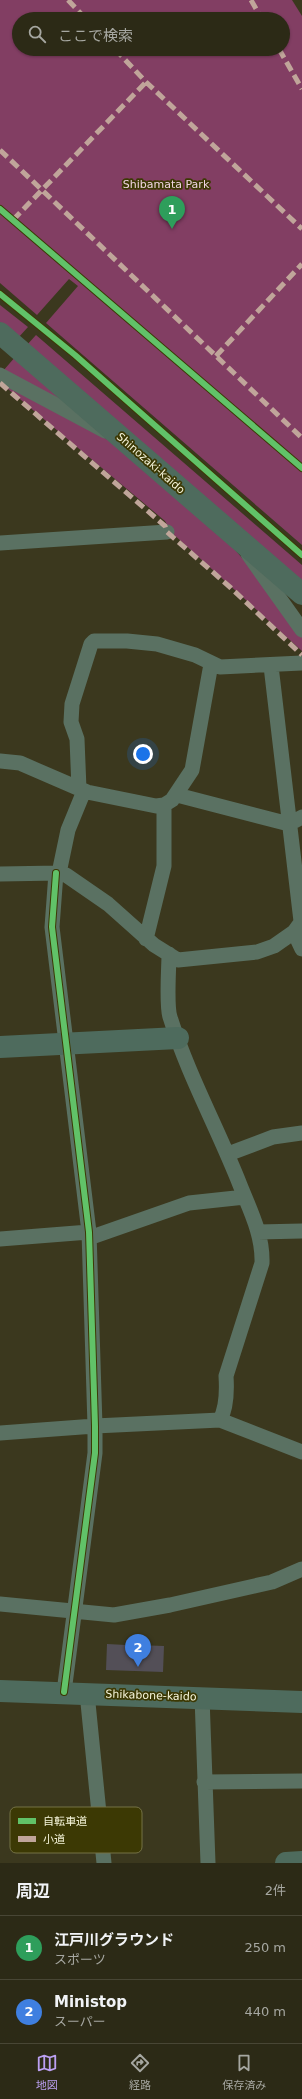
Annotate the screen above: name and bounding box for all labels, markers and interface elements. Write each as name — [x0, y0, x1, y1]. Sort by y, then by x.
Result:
search box — [12, 12, 290, 56]
icon: search — [26, 23, 48, 45]
text: ここで検索 — [58, 27, 133, 45]
park label: Shibamata Park — [123, 178, 210, 191]
pin: 1 — [159, 196, 185, 229]
street label: Shinozaki-kaido — [114, 430, 188, 497]
your location — [133, 744, 153, 764]
pin: 2 — [125, 1634, 151, 1667]
street label: Shikabone-kaido — [105, 1687, 197, 1704]
legend — [10, 1807, 142, 1853]
text: 自転車道 — [43, 1815, 87, 1828]
text: 小道 — [43, 1833, 65, 1846]
text: 周辺 — [16, 1881, 50, 1901]
text: 2件 — [265, 1883, 286, 1898]
text: 江戸川グラウンド — [54, 1931, 174, 1949]
text: 1 — [24, 1940, 34, 1955]
text: 250 m — [244, 1940, 286, 1955]
text: スポーツ — [54, 1952, 106, 1967]
text: Ministop — [54, 1993, 127, 2011]
text: 2 — [24, 2004, 34, 2019]
text: 440 m — [244, 2004, 286, 2019]
text: スーパー — [54, 2014, 106, 2029]
tab: 地図 — [36, 2052, 58, 2092]
tab: 経路 — [129, 2052, 151, 2092]
tab: 保存済み — [222, 2052, 266, 2092]

